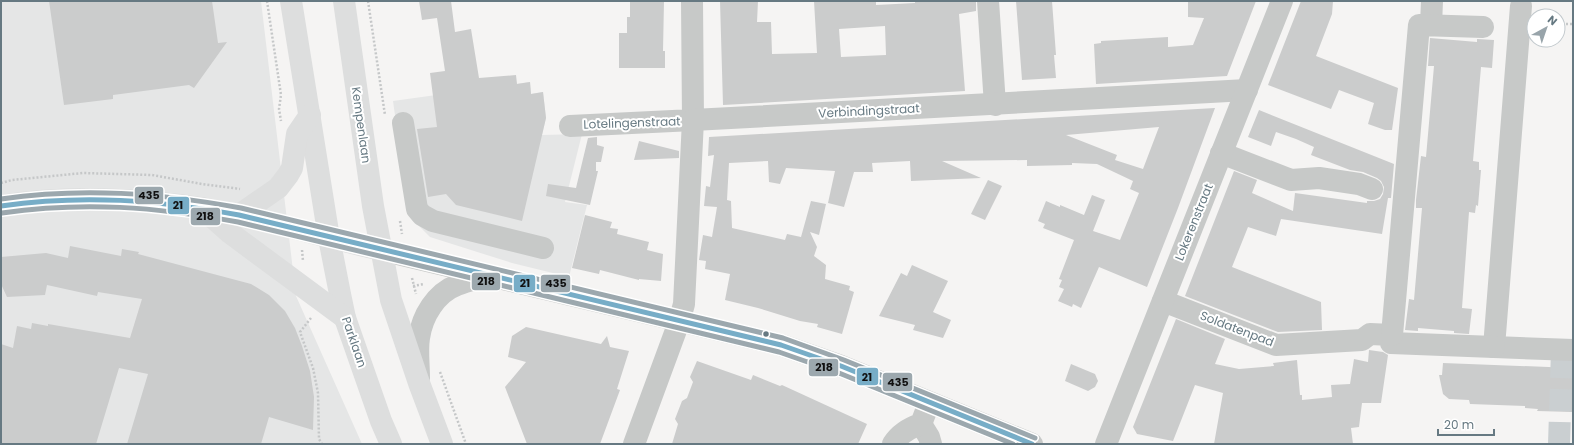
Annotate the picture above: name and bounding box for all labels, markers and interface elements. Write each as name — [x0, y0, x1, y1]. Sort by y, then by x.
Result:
north arrow — [1526, 8, 1566, 48]
text: N — [1544, 12, 1561, 29]
street label: Kempenlaan — [348, 86, 375, 164]
street label: Verbindingstraat — [818, 99, 920, 122]
street label: Lotelingenstraat — [583, 112, 681, 133]
street label: Lokerenstraat — [1170, 181, 1217, 263]
line badge: 435 — [134, 186, 164, 205]
text: 435 — [138, 187, 160, 203]
line badge: 21 — [167, 196, 190, 215]
text: 21 — [173, 197, 183, 213]
line badge: 218 — [190, 207, 221, 226]
text: 218 — [196, 208, 214, 224]
line badge: 218 — [471, 272, 501, 291]
text: 218 — [477, 273, 495, 289]
line badge: 21 — [513, 274, 536, 293]
line badge: 435 — [540, 274, 571, 293]
text: 21 — [520, 275, 530, 291]
text: 435 — [545, 275, 567, 291]
street label: Soldatenpad — [1198, 307, 1277, 350]
street label: Parklaan — [338, 314, 371, 369]
unlabelled marker — [761, 329, 771, 339]
line badge: 218 — [808, 358, 839, 377]
text: 218 — [815, 359, 833, 375]
line badge: 21 — [856, 367, 879, 386]
text: 21 — [862, 369, 872, 385]
line badge: 435 — [882, 372, 913, 392]
text: 435 — [887, 374, 909, 390]
scale bar — [1438, 411, 1494, 437]
text: 20 m — [1444, 416, 1474, 433]

